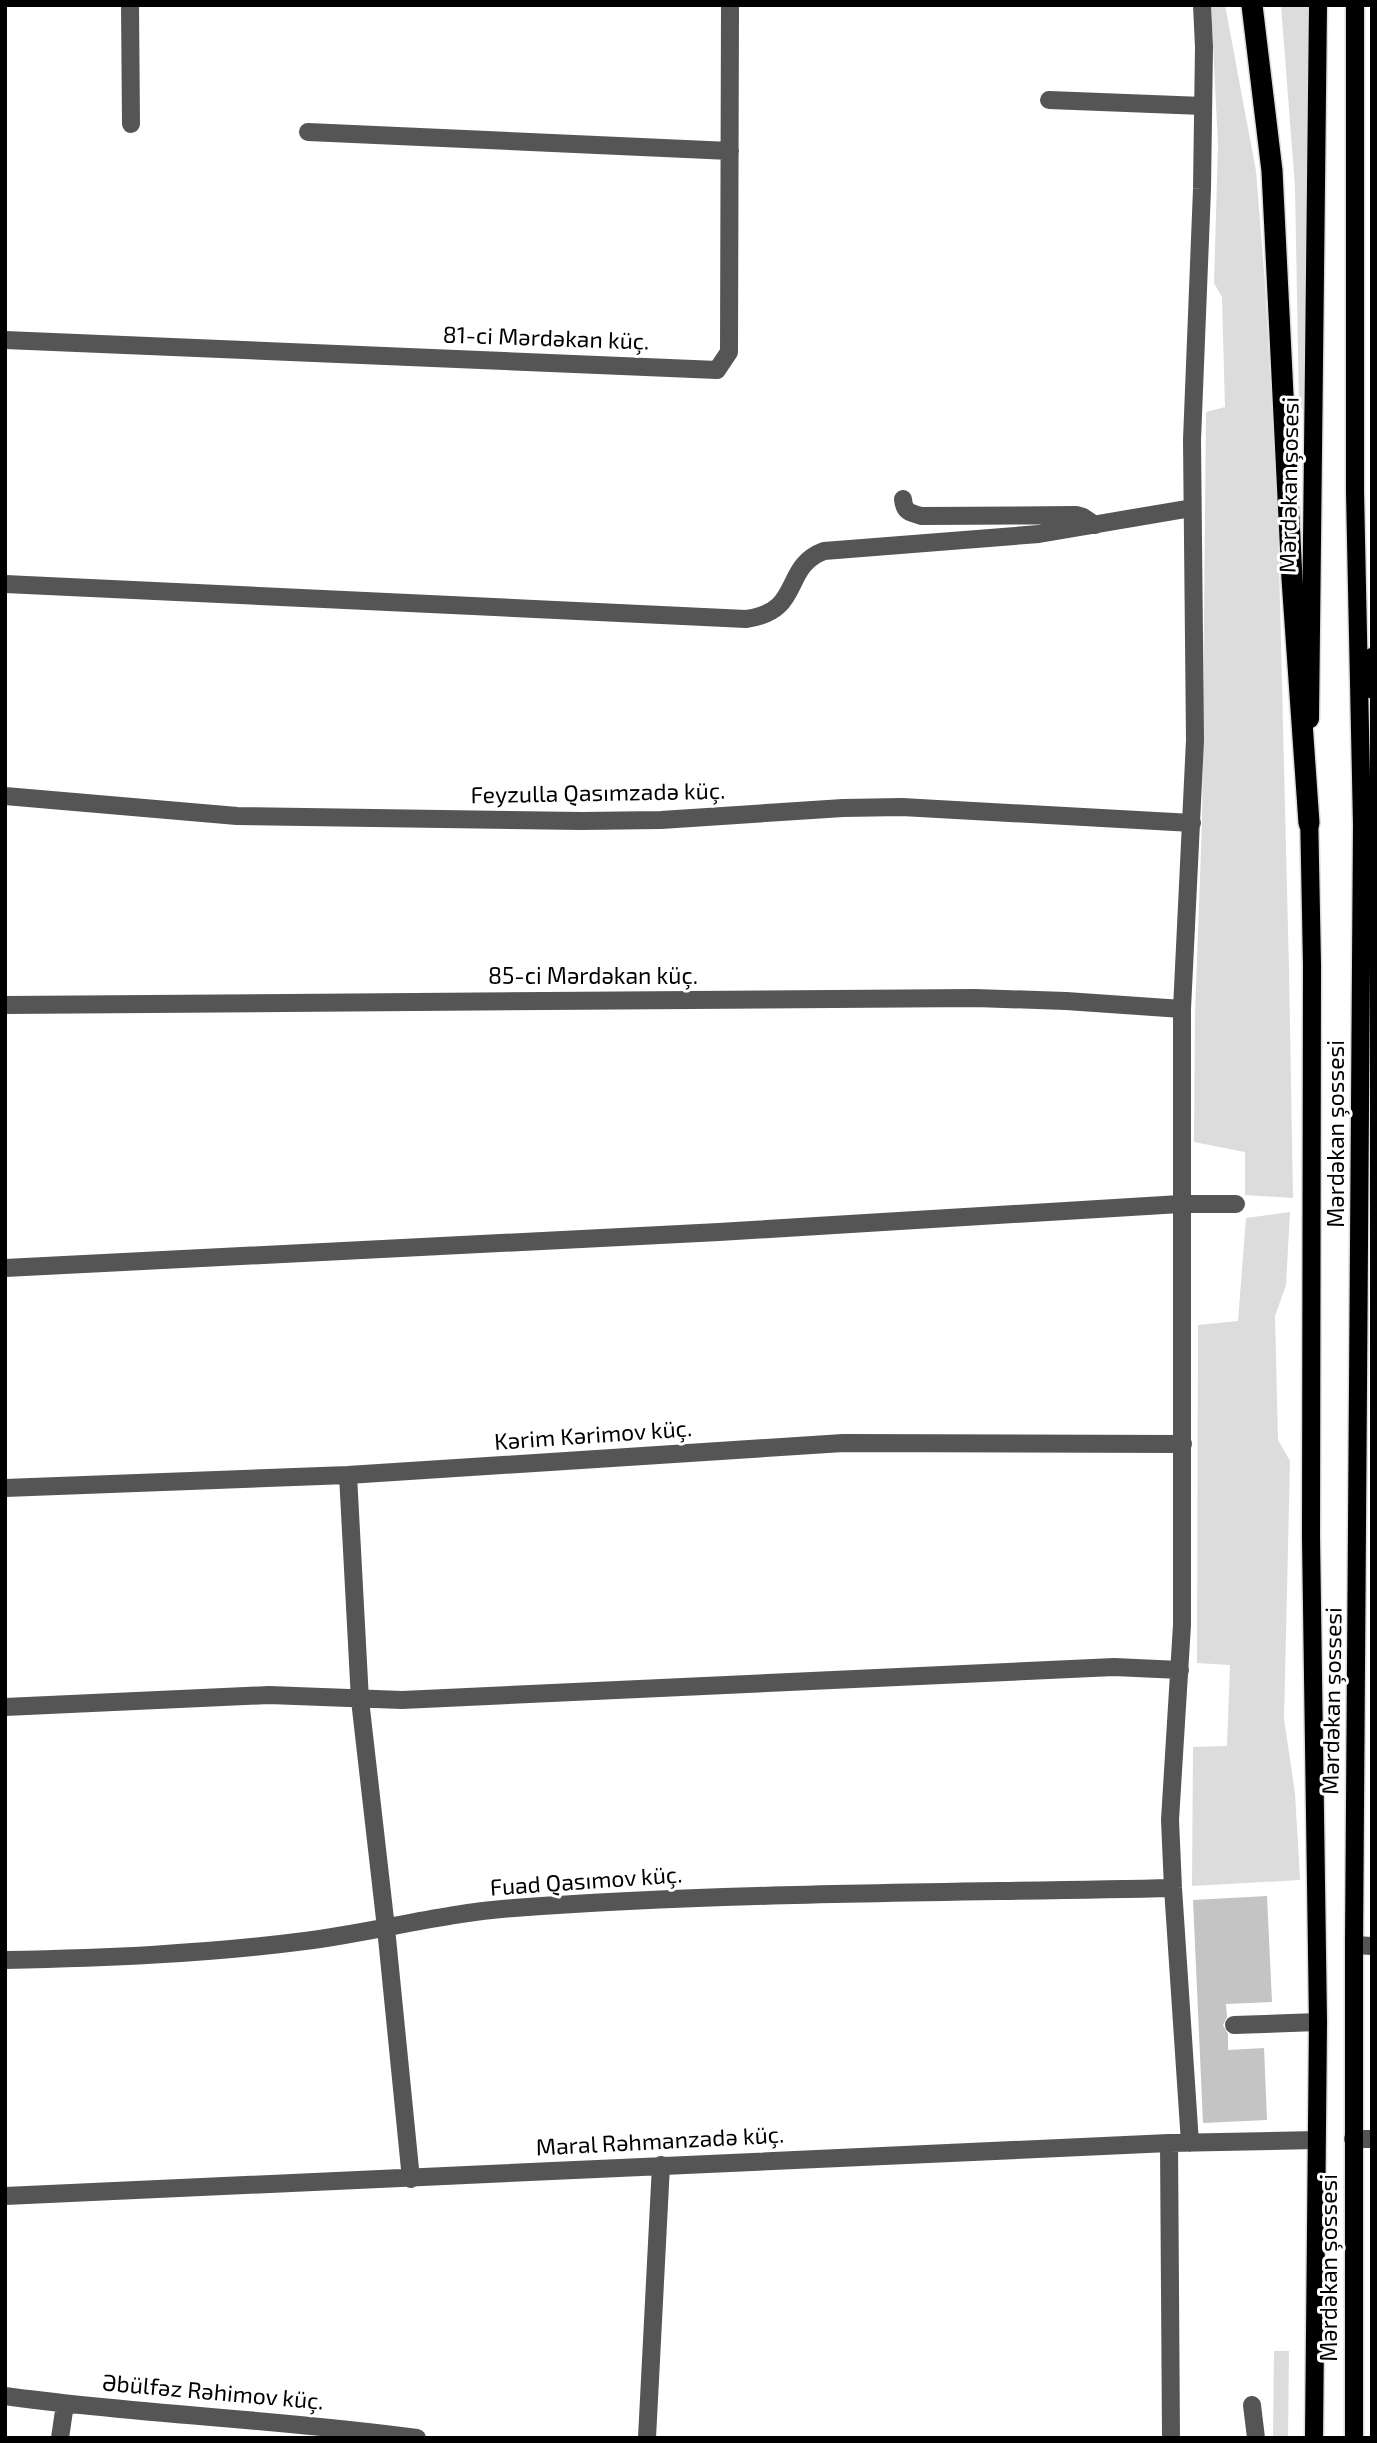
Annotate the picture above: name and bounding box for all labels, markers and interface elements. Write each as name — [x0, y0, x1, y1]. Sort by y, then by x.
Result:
street label: 81-ci Mərdəkan küç. — [442, 319, 650, 356]
street label: Mərdəkan şosesi — [1272, 397, 1305, 573]
street label: Feyzulla Qasımzadə küç. — [470, 776, 726, 809]
street label: 85-ci Mərdəkan küç. — [488, 961, 698, 990]
street label: Mərdəkan şossesi — [1321, 1040, 1350, 1228]
street label: Kərim Kərimov küç. — [493, 1413, 693, 1456]
street label: Mərdəkan şossesi — [1315, 1607, 1348, 1795]
street label: Fuad Qasımov küç. — [489, 1859, 683, 1902]
street label: Maral Rəhmanzadə küç. — [535, 2120, 785, 2161]
street label: Mərdəkan şossesi — [1314, 2174, 1343, 2362]
street label: Əbülfəz Rəhimov küç. — [101, 2367, 325, 2416]

